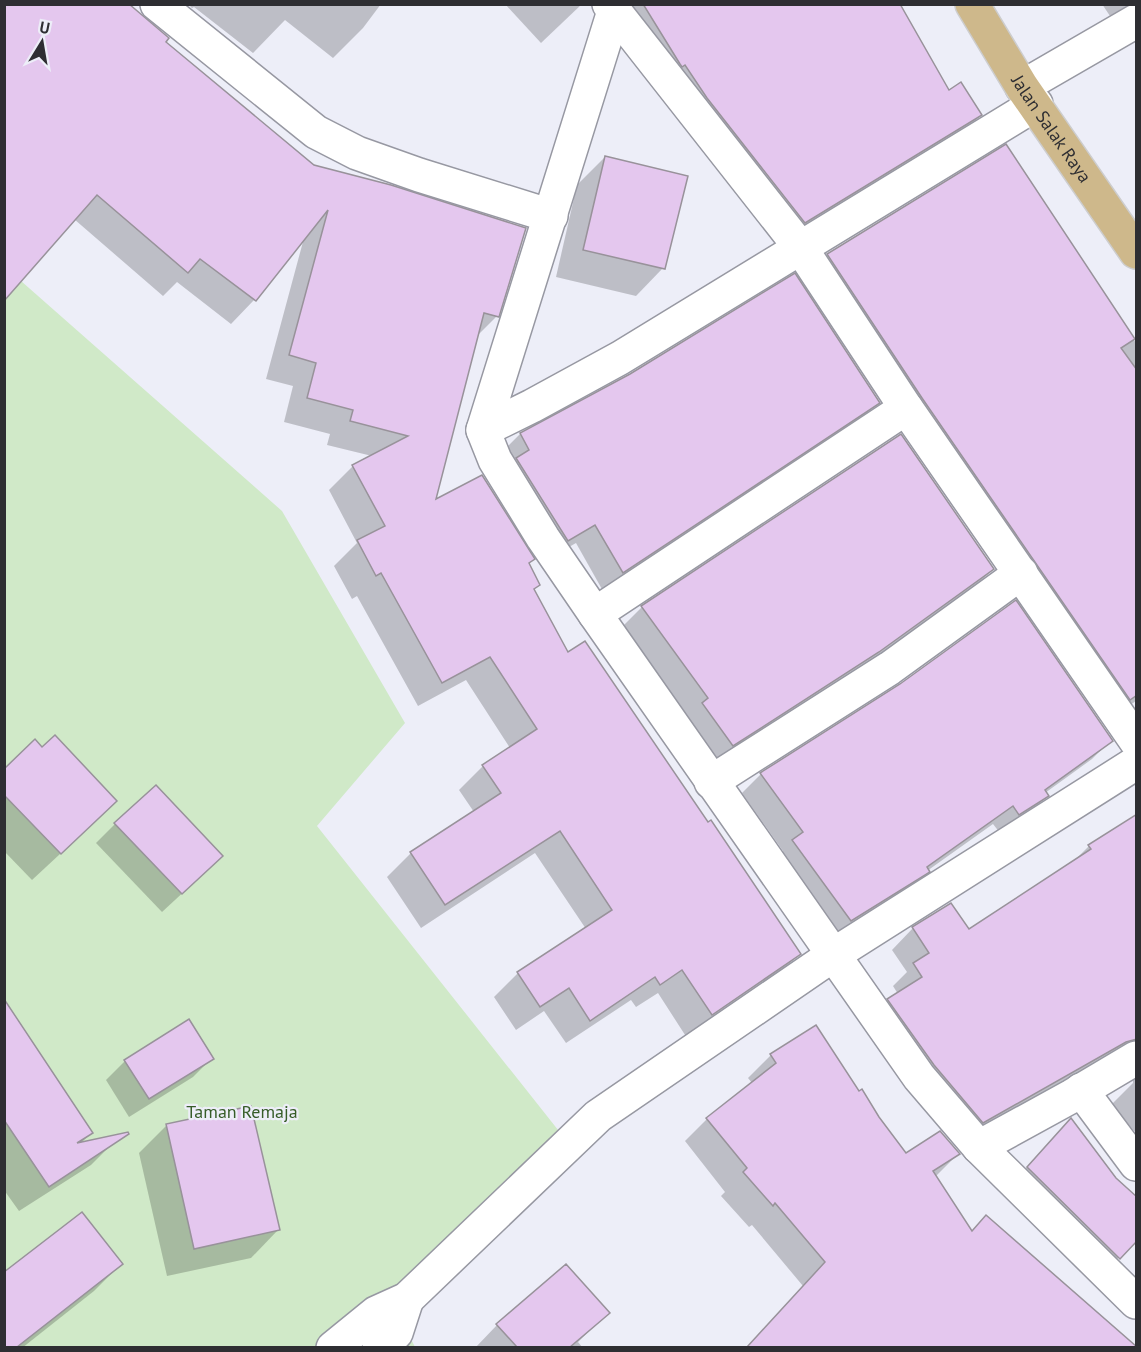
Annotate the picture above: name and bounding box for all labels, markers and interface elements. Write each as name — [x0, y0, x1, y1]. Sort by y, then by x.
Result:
north arrow — [12, 12, 72, 72]
text: U — [38, 17, 52, 38]
street label: Jalan Salak Raya — [1006, 70, 1097, 187]
park label: Taman Remaja — [186, 1100, 298, 1123]

